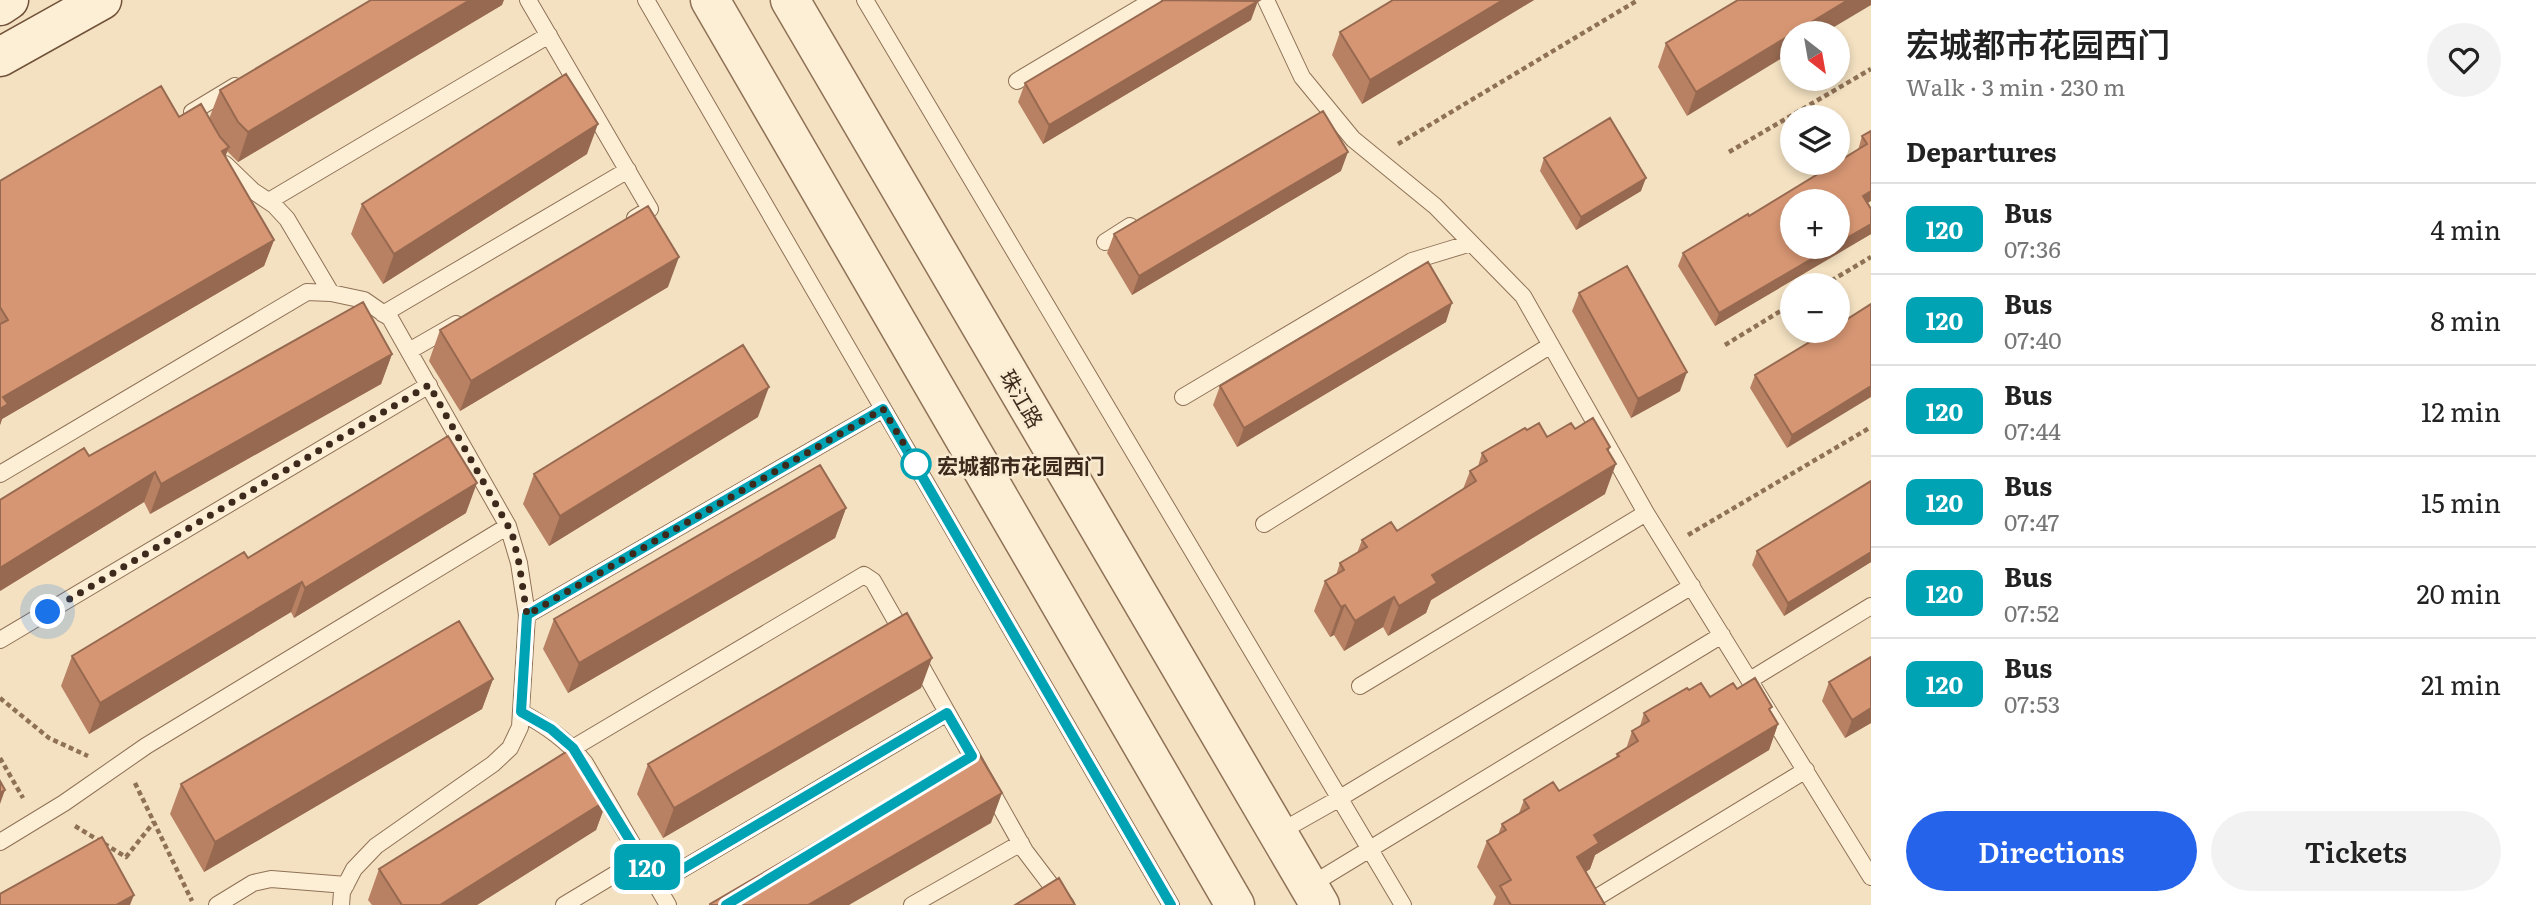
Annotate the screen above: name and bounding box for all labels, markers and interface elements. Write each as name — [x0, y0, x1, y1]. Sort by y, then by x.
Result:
text: 宏城都市花园西门 — [1906, 18, 2170, 67]
north arrow — [1780, 21, 1850, 91]
map controls — [1780, 21, 1850, 343]
button: heart — [2427, 23, 2501, 97]
text: Walk · 3 min · 230 m — [1906, 69, 2125, 103]
button: layers — [1780, 105, 1850, 175]
text: Departures — [1906, 131, 2057, 170]
button: + — [1780, 189, 1850, 259]
text: Bus — [2004, 192, 2052, 231]
text: 4 min — [2430, 209, 2501, 248]
text: 120 — [1926, 211, 1963, 246]
text: 07:36 — [2004, 231, 2061, 265]
button: − — [1780, 273, 1850, 343]
text: Bus — [2004, 283, 2052, 322]
text: 8 min — [2430, 300, 2501, 339]
text: 120 — [1926, 302, 1963, 337]
text: 07:40 — [2004, 322, 2062, 356]
street label: 珠江路 — [994, 363, 1052, 433]
text: Bus — [2004, 374, 2052, 413]
text: 12 min — [2421, 391, 2501, 430]
text: 120 — [1926, 393, 1963, 428]
text: 07:44 — [2004, 413, 2061, 447]
marker: 宏城都市花园西门 — [901, 449, 931, 479]
place label: 宏城都市花园西门 — [937, 449, 1105, 480]
text: Bus — [2004, 465, 2052, 504]
text: 15 min — [2421, 482, 2501, 521]
text: 120 — [1926, 484, 1963, 519]
text: 07:47 — [2004, 504, 2059, 538]
text: Bus — [2004, 556, 2052, 595]
text: 20 min — [2416, 573, 2501, 612]
text: 120 — [1926, 575, 1963, 610]
your location — [30, 594, 65, 629]
text: 07:52 — [2004, 595, 2059, 629]
text: Bus — [2004, 647, 2052, 686]
text: 21 min — [2421, 664, 2501, 703]
text: 120 — [1926, 666, 1963, 701]
text: 07:53 — [2004, 686, 2060, 720]
button: Directions — [1906, 811, 2197, 891]
button: Tickets — [2211, 811, 2501, 891]
line badge: 120 — [607, 844, 687, 890]
text: 120 — [628, 849, 666, 884]

